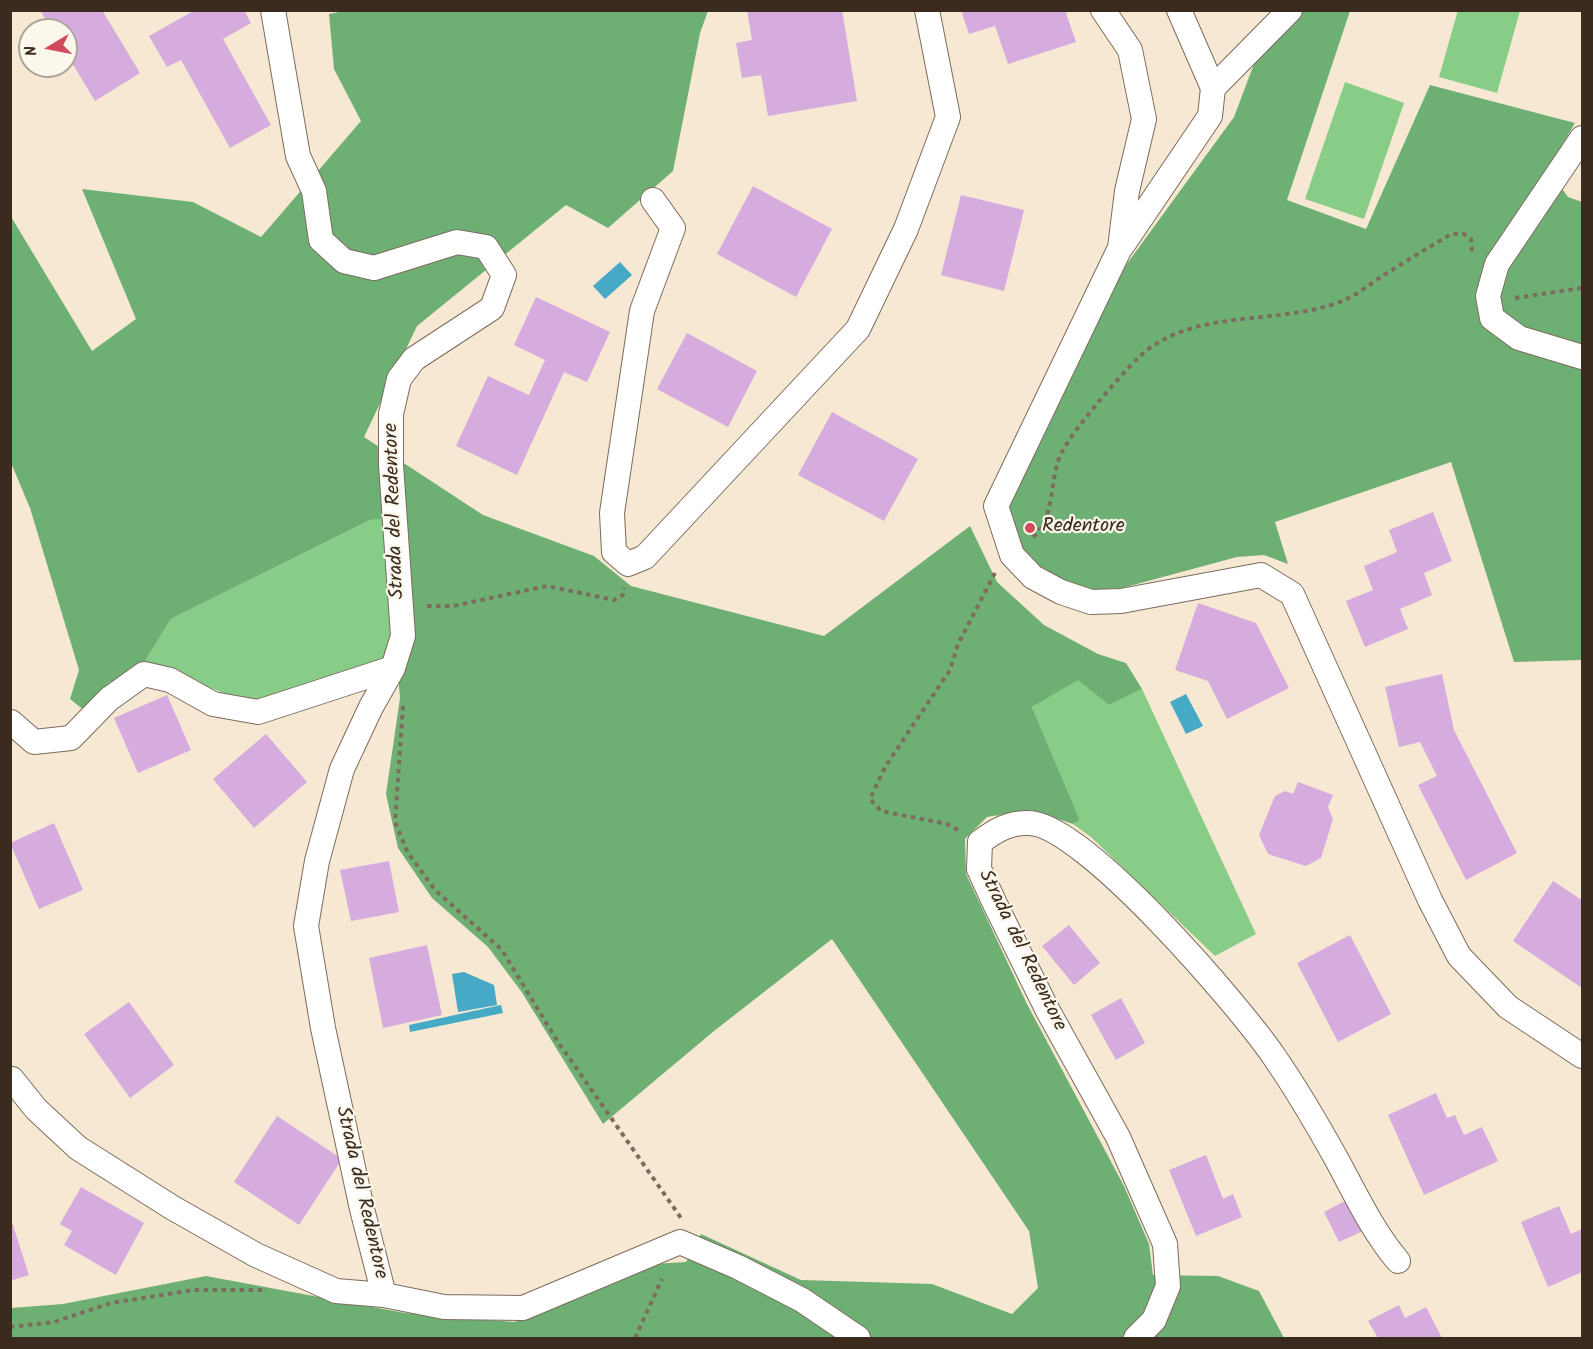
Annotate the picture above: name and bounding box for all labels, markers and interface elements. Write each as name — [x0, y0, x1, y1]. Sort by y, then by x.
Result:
north arrow — [18, 18, 78, 78]
text: N — [19, 44, 45, 58]
street label: Strada del Redentore — [381, 422, 411, 600]
place label: Redentore — [1042, 516, 1125, 540]
marker: Redentore — [1023, 521, 1037, 535]
street label: Strada del Redentore — [972, 866, 1070, 1036]
street label: Strada del Redentore — [328, 1104, 392, 1282]

